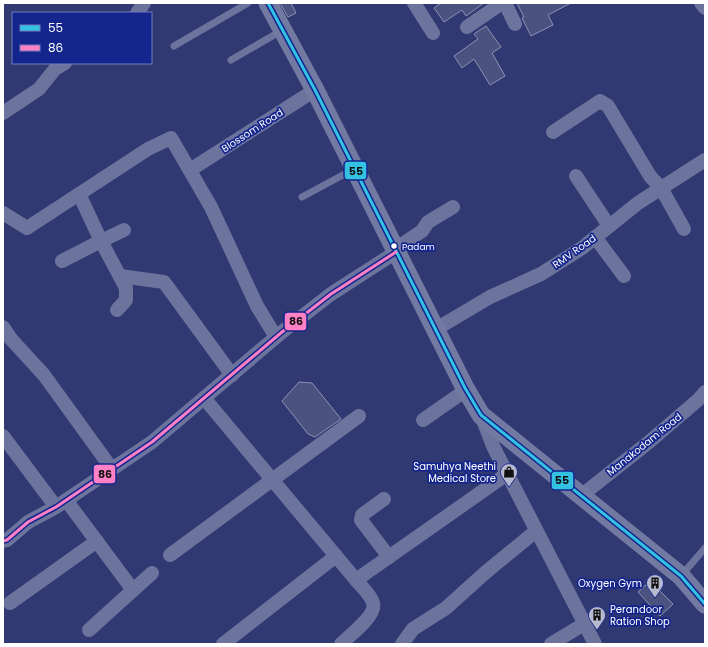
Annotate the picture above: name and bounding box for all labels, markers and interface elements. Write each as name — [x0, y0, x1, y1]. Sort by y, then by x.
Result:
legend — [12, 12, 152, 64]
text: 55 — [48, 19, 63, 36]
text: 86 — [48, 39, 63, 56]
street label: Blossom Road — [218, 105, 286, 156]
line badge: 55 — [344, 161, 367, 180]
text: 55 — [349, 163, 363, 179]
street label: RMV Road — [549, 231, 599, 272]
marker: Padam — [389, 241, 399, 251]
place label: Padam — [402, 241, 435, 253]
line badge: 86 — [284, 312, 307, 331]
text: 86 — [289, 313, 303, 329]
street label: Manakodam Road — [604, 409, 685, 479]
place label: Samuhya Neethi Medical Store — [413, 459, 496, 486]
shop icon: Samuhya Neethi Medical Store — [499, 462, 519, 487]
line badge: 86 — [93, 464, 116, 484]
text: 86 — [98, 466, 112, 482]
line badge: 55 — [551, 471, 574, 490]
text: 55 — [555, 472, 569, 488]
building icon: Oxygen Gym — [645, 573, 665, 598]
place label: Oxygen Gym — [578, 576, 642, 591]
place label: Perandoor Ration Shop — [610, 602, 670, 629]
building icon: Perandoor Ration Shop — [587, 605, 607, 630]

